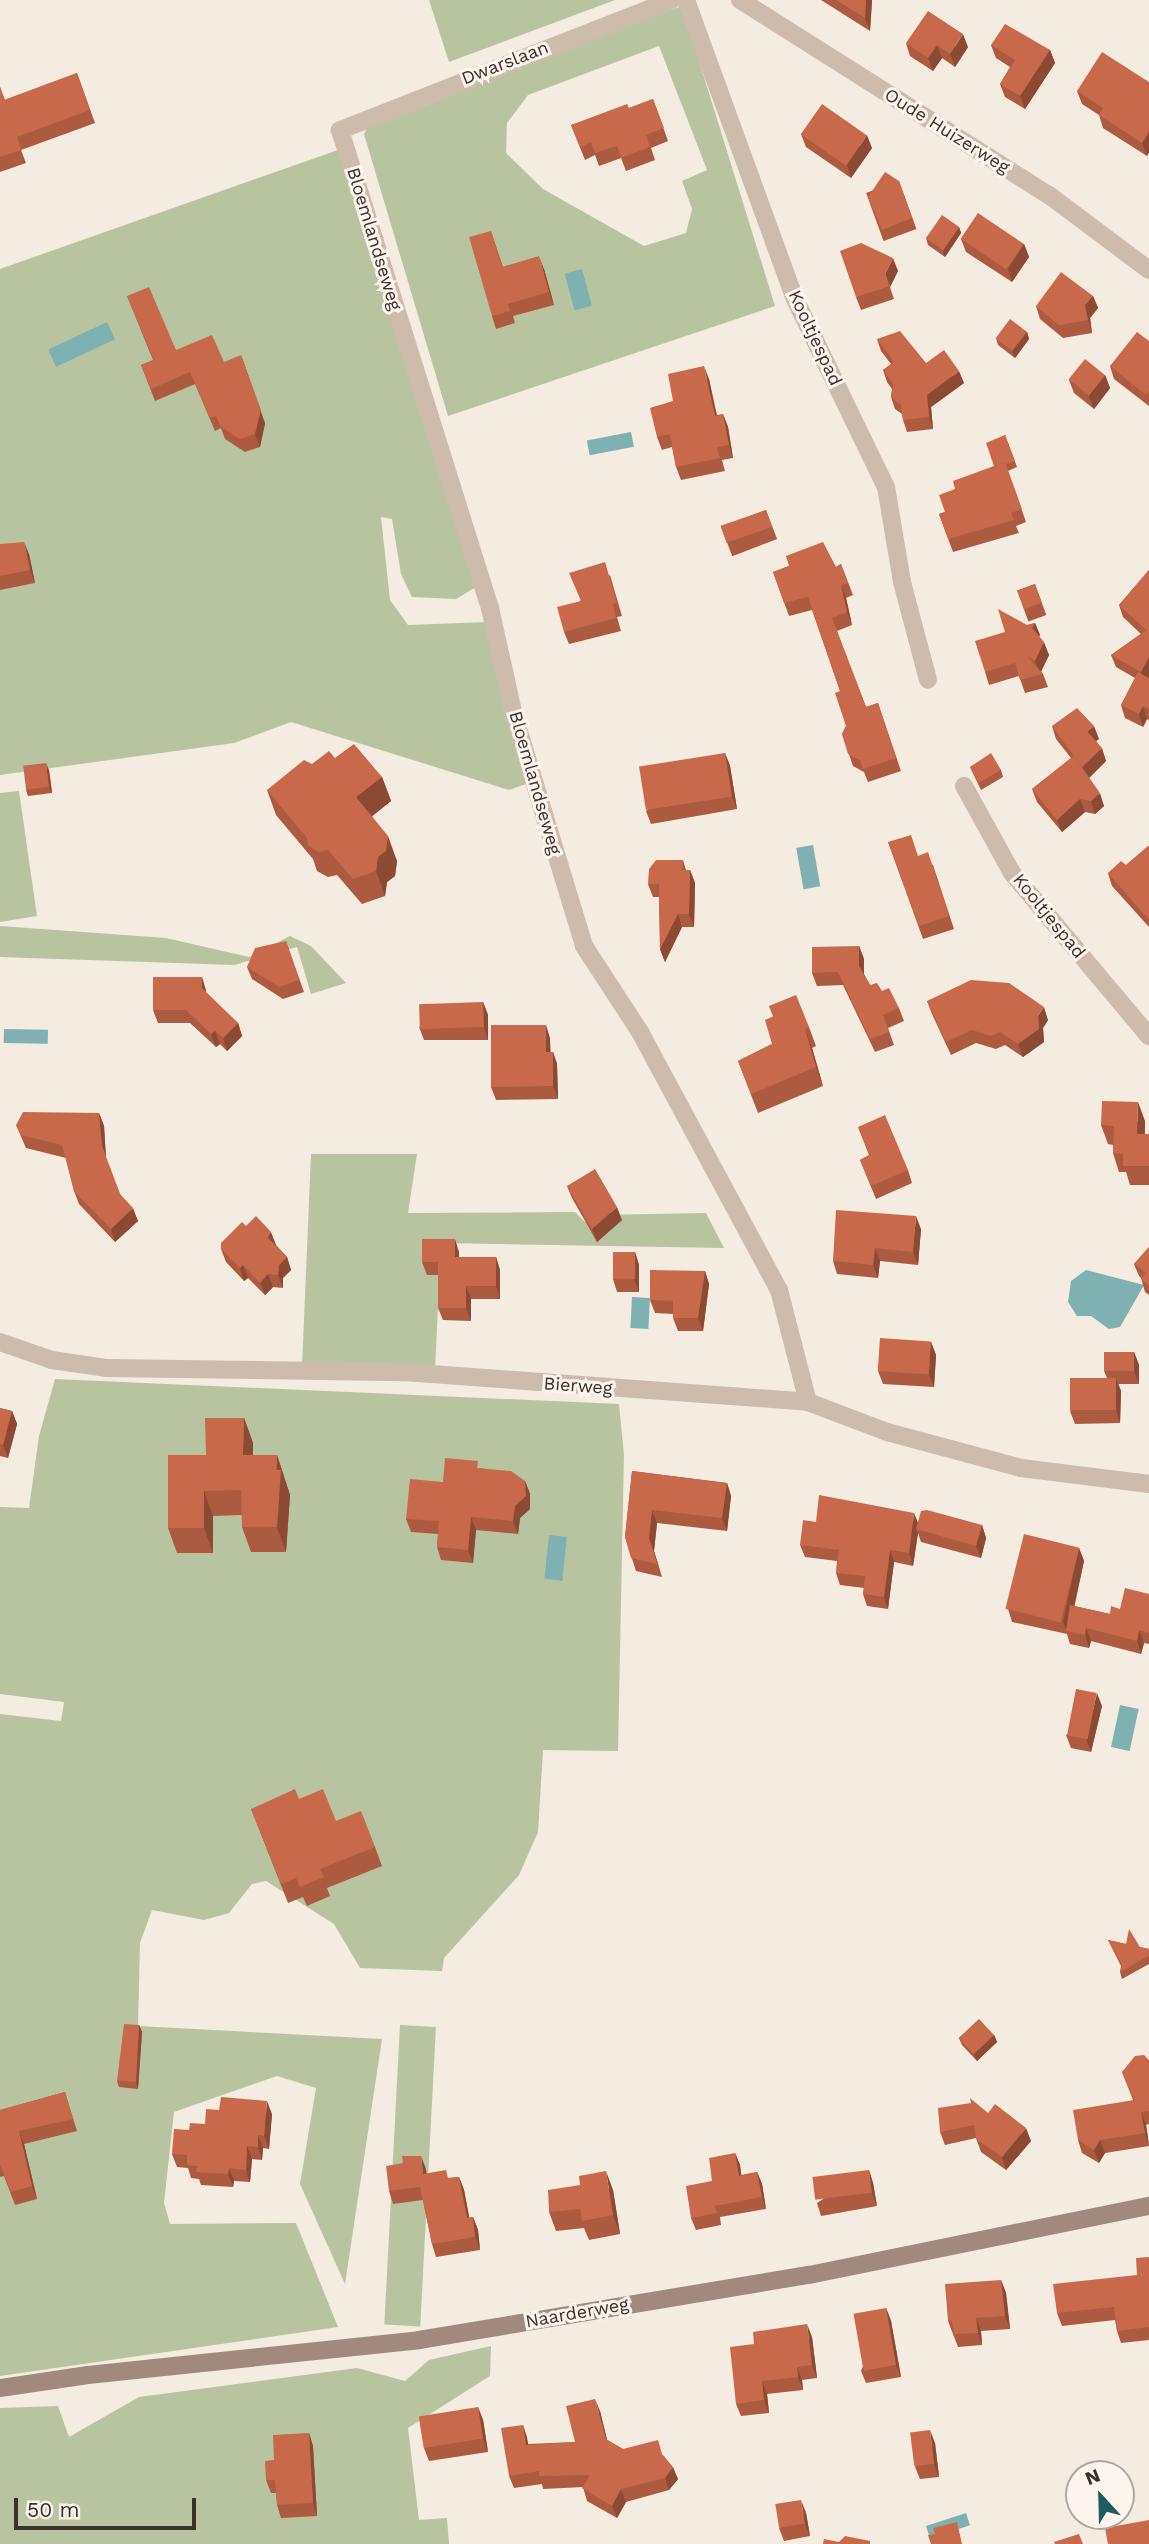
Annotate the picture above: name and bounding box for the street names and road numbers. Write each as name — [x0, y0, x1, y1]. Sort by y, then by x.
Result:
street label: Dwarslaan — [459, 37, 551, 89]
street label: Oude Huizerweg — [881, 84, 1013, 178]
street label: Bloemlandseweg — [342, 165, 406, 313]
street label: Kooltjespad — [783, 287, 847, 389]
street label: Bloemlandseweg — [504, 709, 566, 857]
street label: Kooltjespad — [1008, 869, 1090, 963]
street label: Bierweg — [543, 1373, 613, 1399]
street label: Naarderweg — [524, 2293, 630, 2333]

